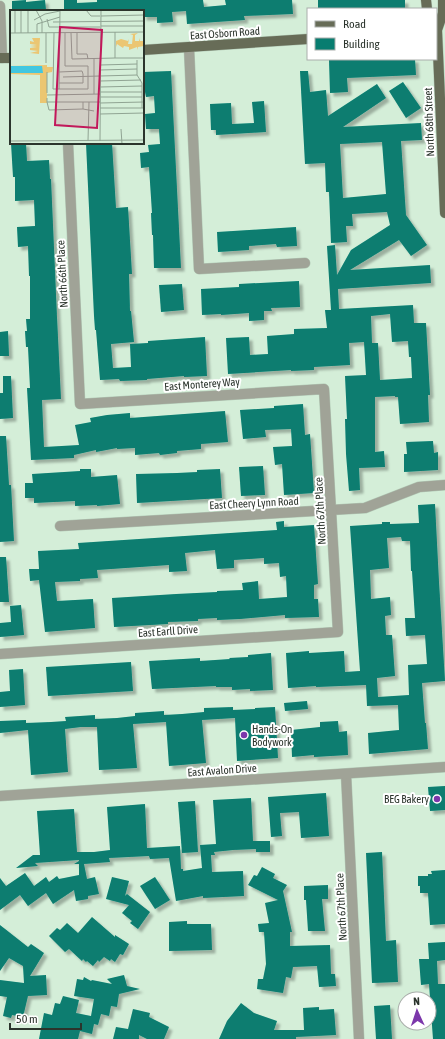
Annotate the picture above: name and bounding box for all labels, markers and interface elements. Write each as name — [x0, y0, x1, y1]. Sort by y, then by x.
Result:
legend — [307, 8, 437, 60]
inset map — [10, 10, 144, 144]
text: Road — [343, 17, 366, 31]
street label: East Osborn Road — [190, 25, 260, 41]
text: Building — [343, 37, 381, 51]
street label: North 68th Street — [422, 87, 436, 157]
street label: North 66th Place — [54, 240, 70, 308]
street label: East Monterey Way — [164, 375, 241, 393]
street label: North 67th Place — [312, 477, 328, 545]
street label: East Cheery Lynn Road — [209, 495, 299, 511]
street label: East Earll Drive — [138, 623, 198, 639]
place label: Hands-On Bodywork — [252, 723, 292, 748]
marker: Hands-On Bodywork — [239, 730, 249, 740]
street label: East Avalon Drive — [187, 762, 257, 778]
place label: BEG Bakery — [384, 793, 429, 805]
marker: BEG Bakery — [432, 794, 442, 804]
street label: North 67th Place — [333, 873, 349, 941]
north arrow — [397, 991, 437, 1031]
text: N — [413, 995, 420, 1007]
scale bar — [10, 1005, 81, 1031]
text: 50 m — [16, 1012, 38, 1026]

